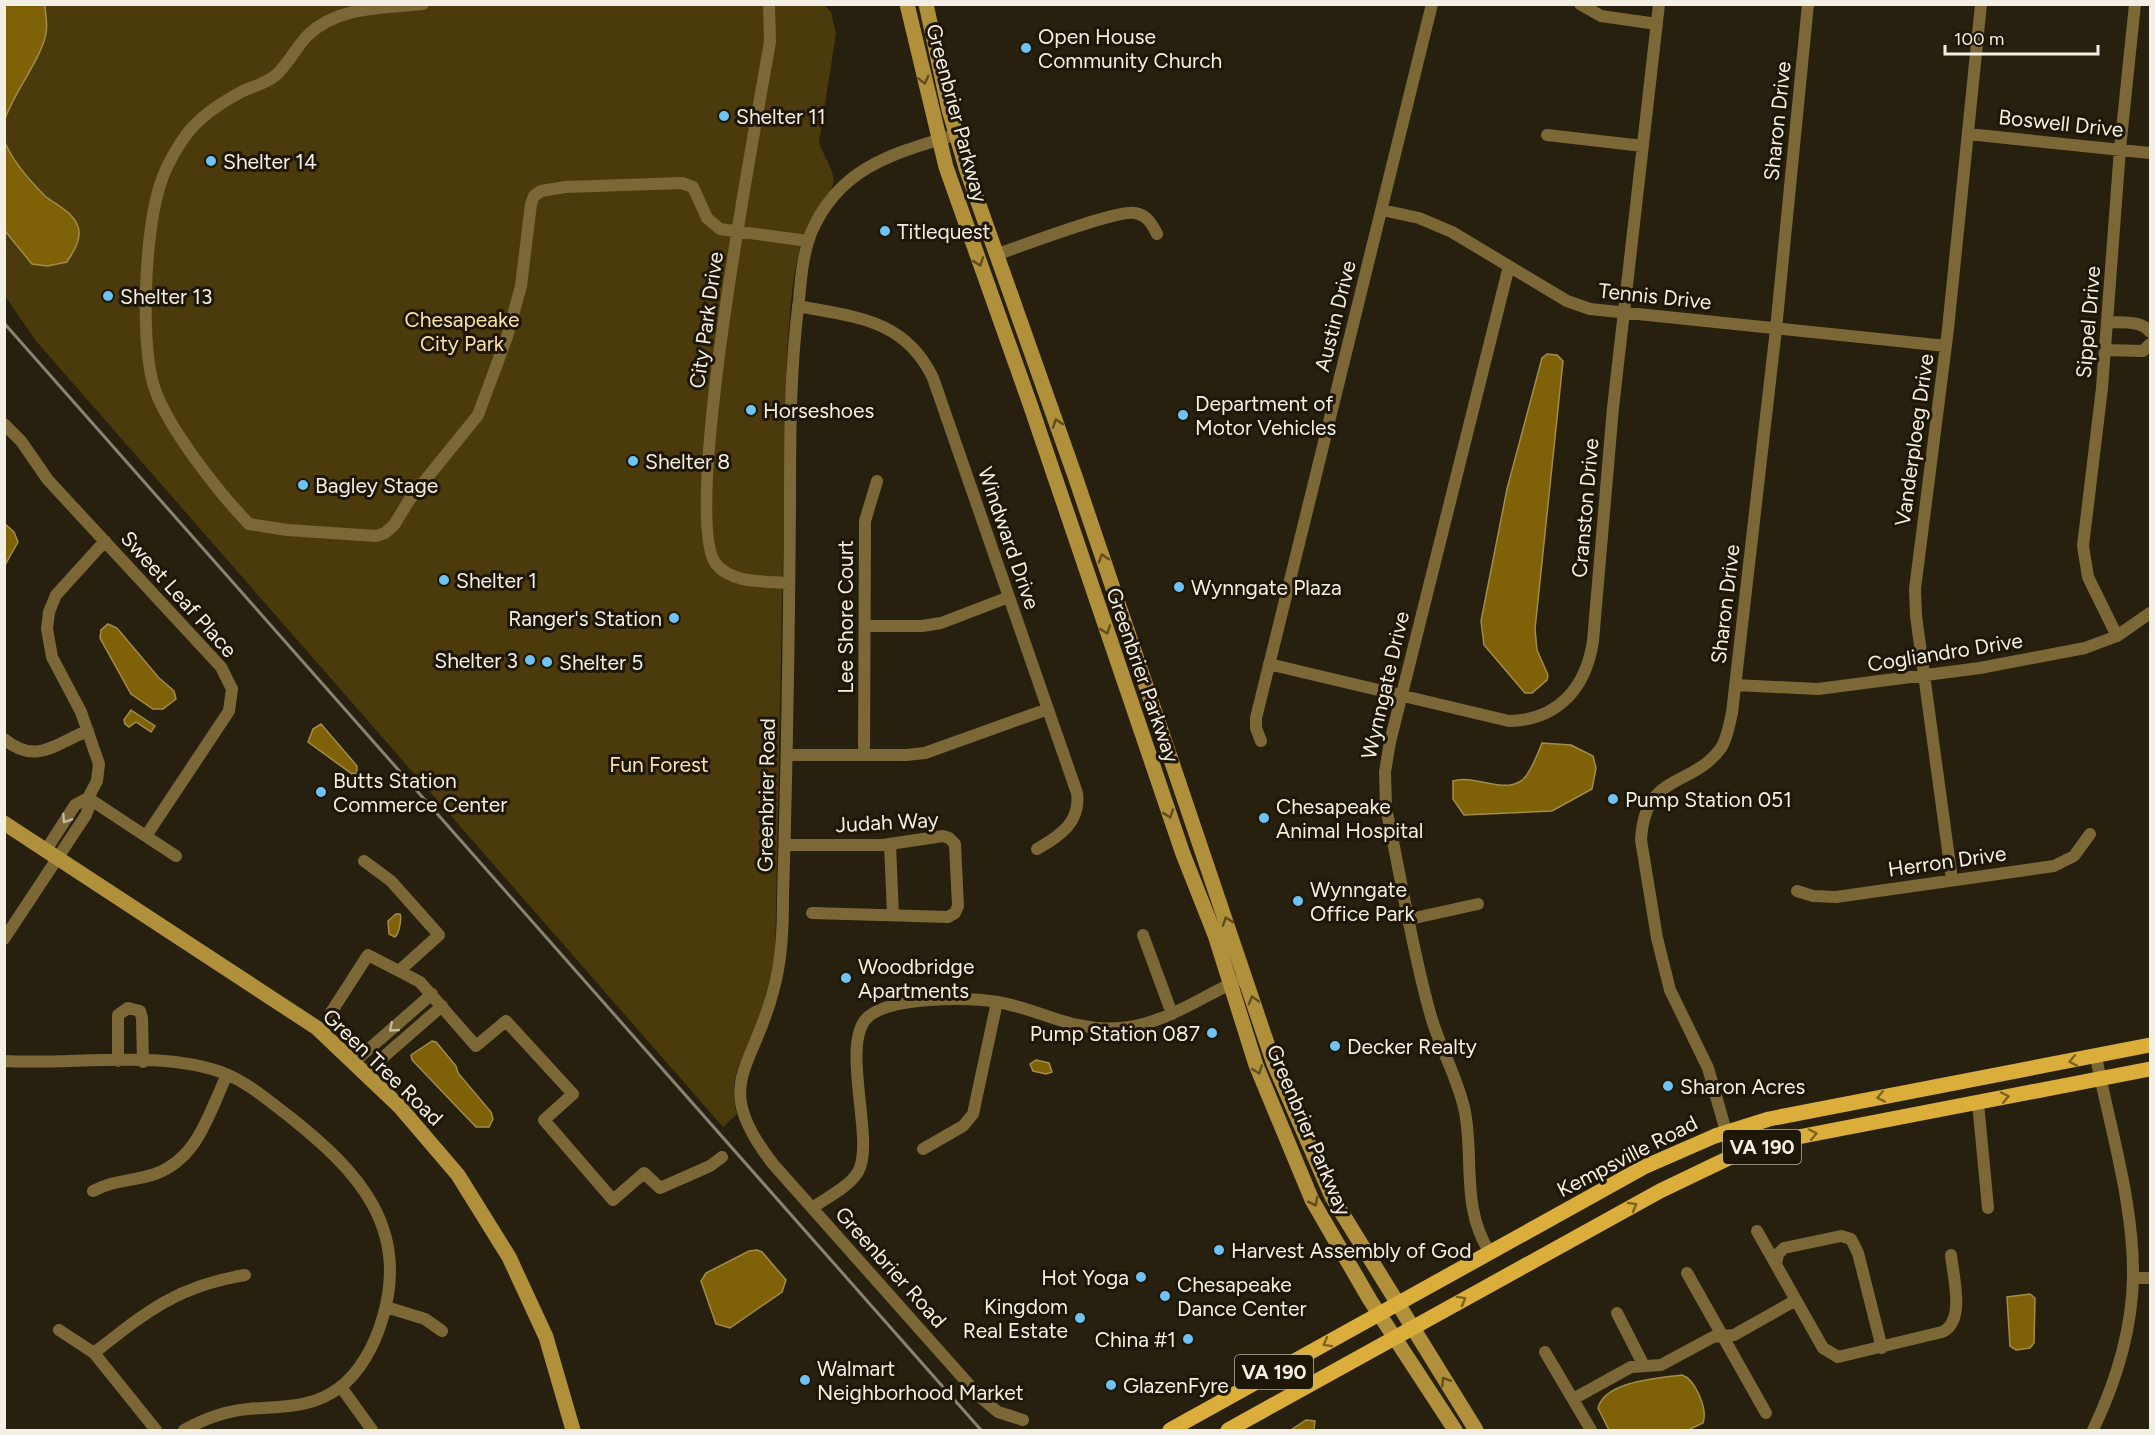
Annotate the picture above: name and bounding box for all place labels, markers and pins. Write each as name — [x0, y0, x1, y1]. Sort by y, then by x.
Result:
place label: Open House Community Church — [1038, 24, 1222, 73]
marker: Open House Community Church — [1019, 41, 1033, 55]
place label: Shelter 11 — [736, 104, 826, 129]
marker: Shelter 11 — [717, 109, 731, 123]
place label: Shelter 14 — [223, 149, 317, 174]
marker: Shelter 14 — [204, 154, 218, 168]
place label: Titlequest — [897, 219, 991, 244]
marker: Titlequest — [878, 224, 892, 238]
place label: Shelter 13 — [120, 284, 212, 309]
marker: Shelter 13 — [101, 289, 115, 303]
place label: Department of Motor Vehicles — [1195, 391, 1336, 440]
place label: Horseshoes — [763, 398, 874, 423]
marker: Horseshoes — [744, 403, 758, 417]
marker: Department of Motor Vehicles — [1176, 408, 1190, 422]
place label: Shelter 8 — [645, 449, 730, 474]
marker: Shelter 8 — [626, 454, 640, 468]
place label: Bagley Stage — [315, 473, 438, 498]
marker: Bagley Stage — [296, 478, 310, 492]
place label: Shelter 1 — [456, 568, 537, 593]
marker: Shelter 1 — [437, 573, 451, 587]
place label: Wynngate Plaza — [1191, 575, 1342, 600]
marker: Wynngate Plaza — [1172, 580, 1186, 594]
place label: Ranger's Station — [508, 606, 662, 631]
marker: Ranger's Station — [667, 611, 681, 625]
place label: Shelter 3 — [434, 648, 518, 673]
place label: Shelter 5 — [559, 650, 643, 675]
marker: Shelter 3 — [523, 653, 537, 667]
marker: Shelter 5 — [540, 655, 554, 669]
place label: Butts Station Commerce Center — [333, 768, 507, 817]
marker: Butts Station Commerce Center — [314, 785, 328, 799]
place label: Pump Station 051 — [1625, 787, 1792, 812]
marker: Pump Station 051 — [1606, 792, 1620, 806]
place label: Chesapeake Animal Hospital — [1276, 794, 1423, 843]
marker: Chesapeake Animal Hospital — [1257, 811, 1271, 825]
place label: Wynngate Office Park — [1310, 877, 1415, 926]
marker: Wynngate Office Park — [1291, 894, 1305, 908]
place label: Woodbridge Apartments — [858, 954, 974, 1003]
marker: Woodbridge Apartments — [839, 971, 853, 985]
place label: Pump Station 087 — [1030, 1021, 1200, 1046]
marker: Pump Station 087 — [1205, 1026, 1219, 1040]
place label: Decker Realty — [1347, 1034, 1477, 1059]
marker: Decker Realty — [1328, 1039, 1342, 1053]
place label: Sharon Acres — [1680, 1074, 1805, 1099]
marker: Sharon Acres — [1661, 1079, 1675, 1093]
place label: Harvest Assembly of God — [1231, 1238, 1471, 1263]
marker: Harvest Assembly of God — [1212, 1243, 1226, 1257]
place label: Hot Yoga — [1041, 1265, 1129, 1290]
marker: Hot Yoga — [1134, 1270, 1148, 1284]
place label: Chesapeake Dance Center — [1177, 1272, 1307, 1321]
marker: Chesapeake Dance Center — [1158, 1289, 1172, 1303]
place label: Kingdom Real Estate — [963, 1294, 1068, 1343]
marker: Kingdom Real Estate — [1073, 1311, 1087, 1325]
place label: China #1 — [1095, 1327, 1176, 1352]
marker: China #1 — [1181, 1332, 1195, 1346]
place label: Walmart Neighborhood Market — [817, 1356, 1024, 1405]
marker: Walmart Neighborhood Market — [798, 1373, 812, 1387]
place label: GlazenFyre — [1123, 1373, 1229, 1398]
marker: GlazenFyre — [1104, 1378, 1118, 1392]

